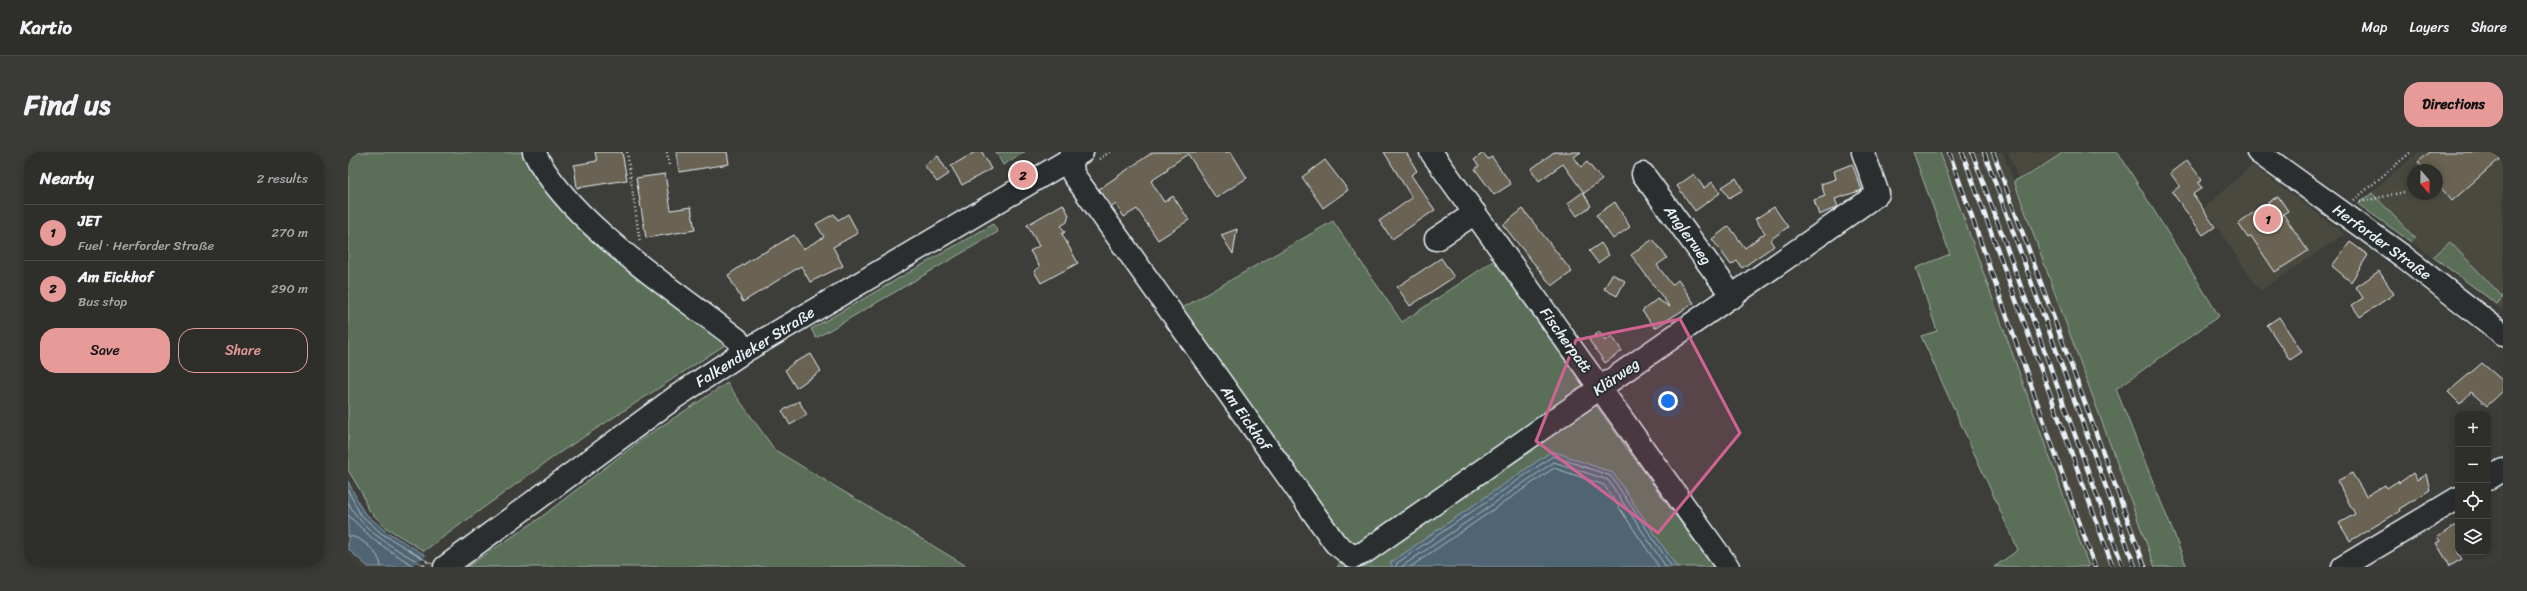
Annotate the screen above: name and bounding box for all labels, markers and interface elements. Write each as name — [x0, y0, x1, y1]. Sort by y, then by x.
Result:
text: Kartio — [20, 11, 72, 44]
text: Map — [2362, 15, 2387, 40]
text: Layers — [2409, 15, 2449, 40]
text: Share — [2471, 15, 2507, 40]
text: Find us — [24, 80, 111, 129]
button: Directions — [2404, 82, 2503, 127]
pin: 2 — [1010, 160, 1036, 190]
text: Nearby — [40, 163, 94, 193]
north arrow — [2407, 164, 2443, 200]
text: 2 results — [257, 167, 308, 190]
street label: Herforder Straße — [2327, 197, 2437, 287]
street label: Anglerweg — [1657, 199, 1719, 271]
pin: 1 — [2255, 204, 2281, 234]
text: JET — [78, 208, 101, 234]
text: 1 — [50, 221, 56, 244]
text: 270 m — [271, 221, 308, 244]
text: Fuel · Herforder Straße — [78, 234, 214, 257]
text: Am Eickhof — [78, 264, 153, 290]
text: 2 — [49, 277, 57, 300]
text: 290 m — [271, 277, 308, 300]
text: Bus stop — [78, 290, 127, 313]
street label: Falkendieker Straße — [690, 300, 820, 394]
street label: Fischerpatt — [1533, 302, 1599, 379]
button: Save — [40, 328, 170, 373]
button: Share — [178, 328, 308, 373]
street label: Klärweg — [1587, 351, 1645, 403]
street label: Am Eickhof — [1213, 379, 1279, 457]
your location — [1658, 391, 1678, 411]
map controls — [2455, 411, 2491, 555]
button: + — [2455, 411, 2491, 447]
button: − — [2455, 447, 2491, 483]
button: locate — [2455, 483, 2491, 519]
button: layers — [2455, 519, 2491, 555]

